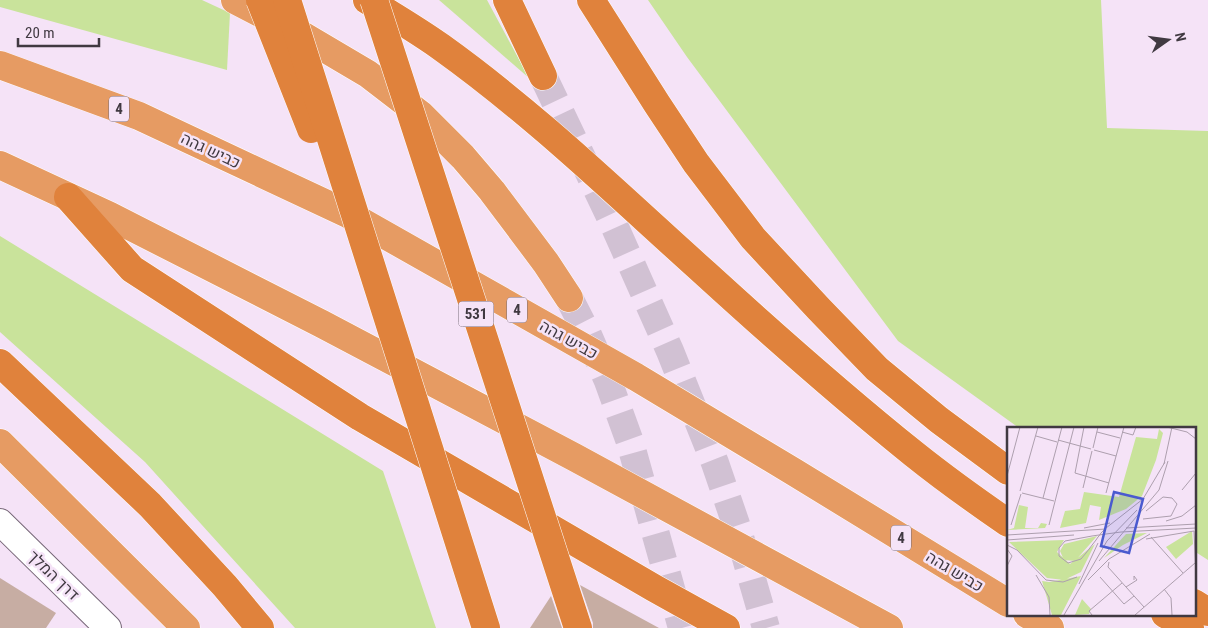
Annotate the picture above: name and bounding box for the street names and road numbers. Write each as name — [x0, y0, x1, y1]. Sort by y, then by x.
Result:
road number: 4 — [109, 96, 129, 122]
street label: כביש גהה — [178, 128, 243, 172]
road number: 4 — [507, 298, 527, 322]
road number: 531 — [458, 302, 494, 326]
street label: כביש גהה — [536, 316, 601, 363]
road number: 4 — [891, 526, 911, 550]
street label: דרך המלך — [24, 546, 83, 604]
street label: כביש גהה — [923, 547, 987, 596]

